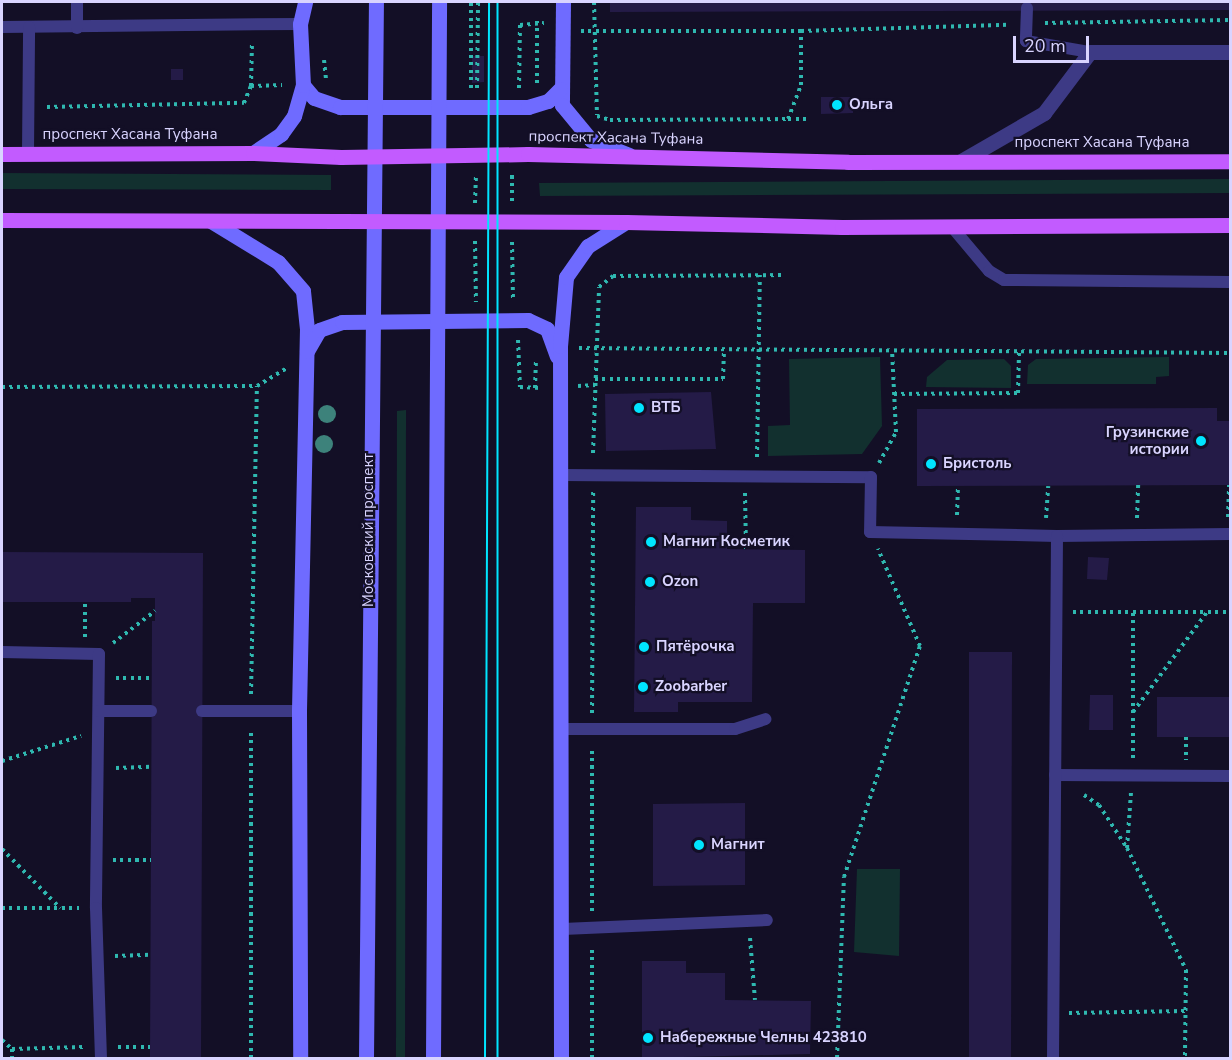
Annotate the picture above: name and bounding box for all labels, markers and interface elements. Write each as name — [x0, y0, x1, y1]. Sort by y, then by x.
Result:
scale bar — [1016, 24, 1092, 62]
text: 20 m — [1024, 34, 1066, 58]
place label: Ольга — [849, 96, 893, 114]
marker: Ольга — [830, 98, 844, 112]
street label: проспект Хасана Туфана — [43, 126, 217, 144]
street label: проспект Хасана Туфана — [528, 127, 704, 149]
street label: проспект Хасана Туфана — [1015, 134, 1189, 152]
place label: ВТБ — [651, 399, 681, 417]
marker: ВТБ — [632, 401, 646, 415]
place label: Грузинские истории — [1106, 423, 1189, 458]
marker: Грузинские истории — [1194, 434, 1208, 448]
street label: Московский проспект — [360, 453, 378, 607]
place label: Бристоль — [943, 455, 1012, 473]
marker: Бристоль — [924, 457, 938, 471]
place label: Магнит Косметик — [663, 533, 790, 551]
marker: Магнит Косметик — [644, 535, 658, 549]
place label: Ozon — [662, 573, 698, 591]
marker: Ozon — [643, 575, 657, 589]
place label: Пятёрочка — [656, 638, 735, 656]
marker: Пятёрочка — [637, 640, 651, 654]
place label: Zoobarber — [655, 678, 727, 696]
marker: Zoobarber — [636, 680, 650, 694]
place label: Магнит — [711, 836, 765, 854]
marker: Магнит — [692, 838, 706, 852]
place label: Набережные Челны 423810 — [660, 1029, 867, 1047]
marker: Набережные Челны 423810 — [641, 1031, 655, 1045]

